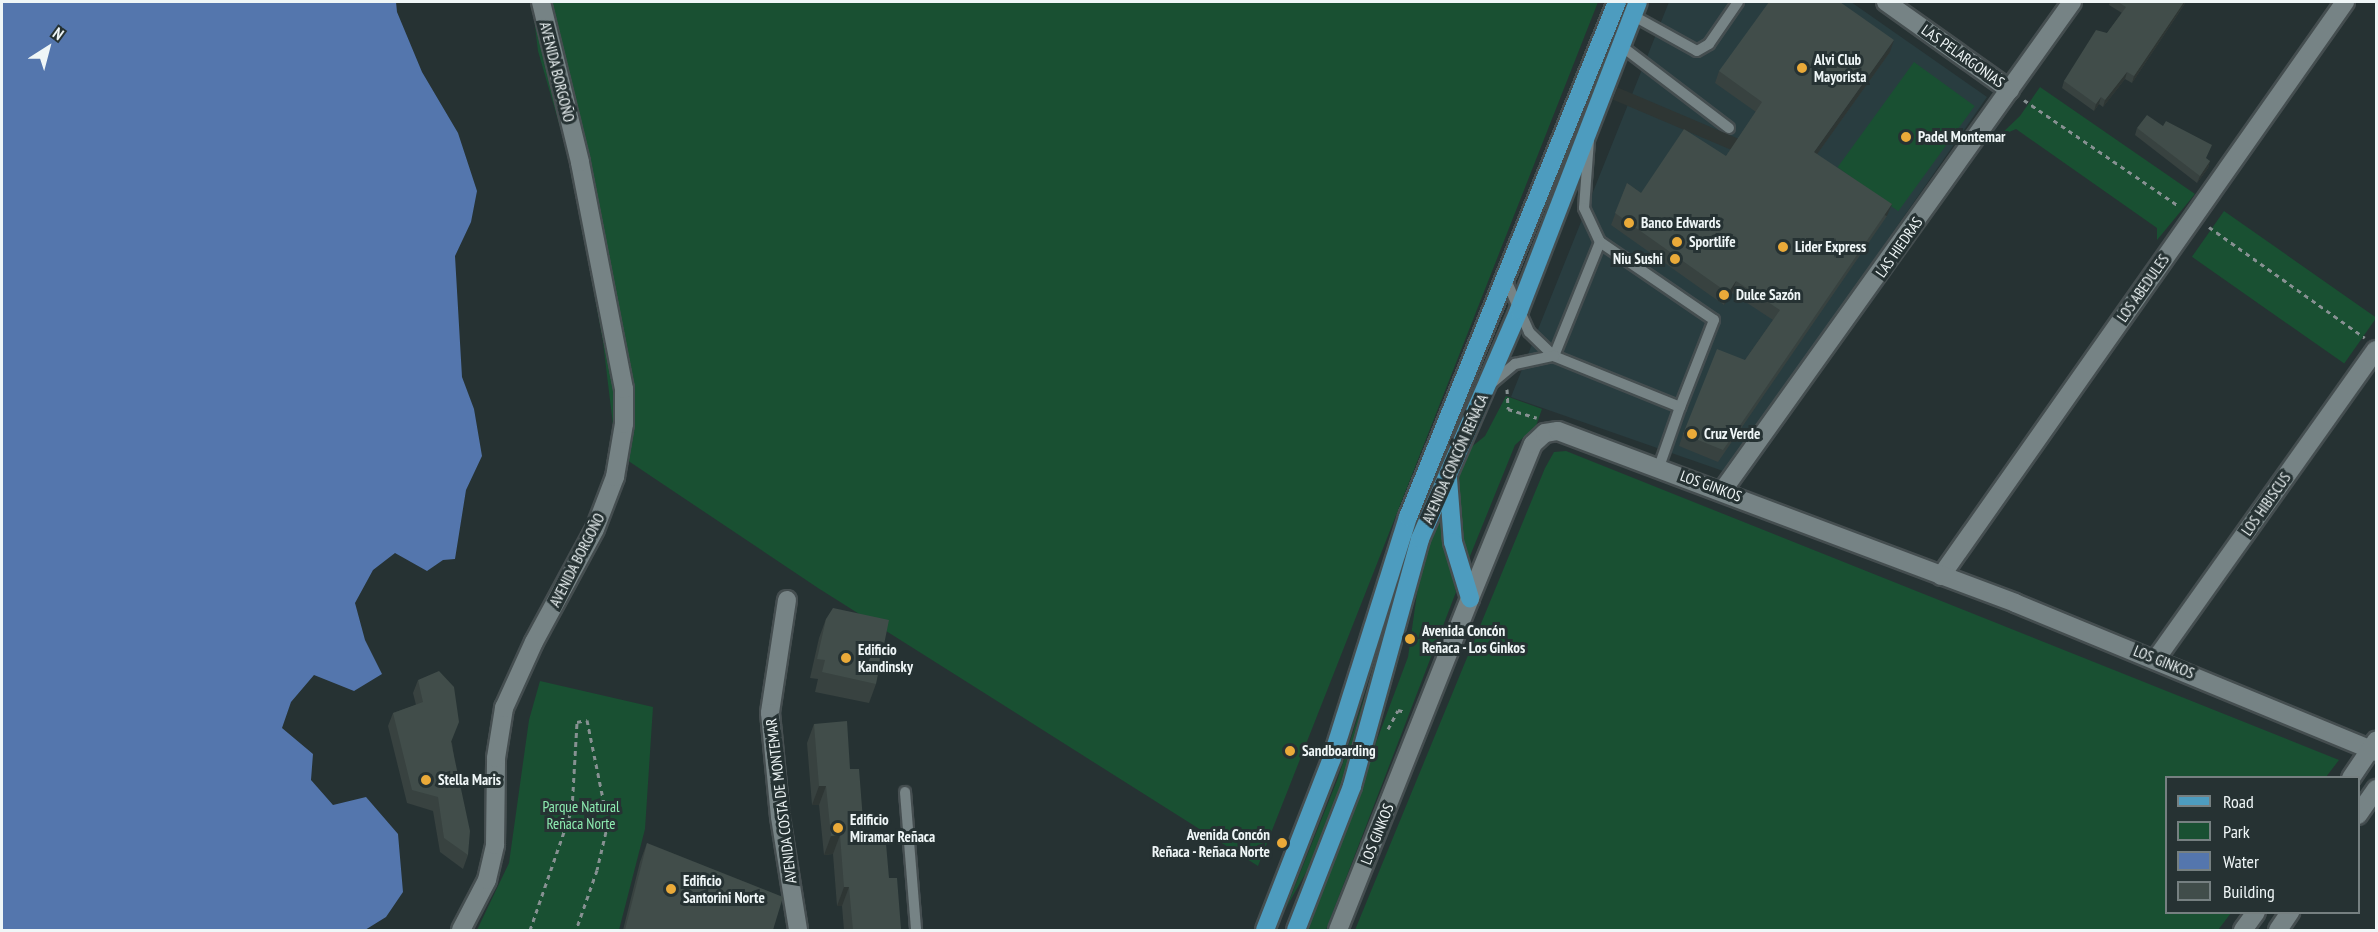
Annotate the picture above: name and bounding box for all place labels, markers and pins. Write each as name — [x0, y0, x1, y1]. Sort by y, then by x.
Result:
place label: Alvi Club Mayorista — [1814, 50, 1866, 85]
marker: Alvi Club Mayorista — [1795, 61, 1809, 75]
place label: Padel Montemar — [1918, 128, 2006, 146]
marker: Padel Montemar — [1899, 130, 1913, 144]
place label: Banco Edwards — [1641, 214, 1721, 232]
marker: Banco Edwards — [1622, 216, 1636, 230]
place label: Sportlife — [1689, 233, 1736, 251]
marker: Sportlife — [1670, 235, 1684, 249]
place label: Lider Express — [1795, 238, 1866, 256]
marker: Lider Express — [1776, 240, 1790, 254]
place label: Niu Sushi — [1613, 250, 1663, 268]
marker: Niu Sushi — [1668, 252, 1682, 266]
place label: Dulce Sazón — [1736, 286, 1801, 304]
marker: Dulce Sazón — [1717, 288, 1731, 302]
place label: Cruz Verde — [1704, 425, 1761, 443]
marker: Cruz Verde — [1685, 427, 1699, 441]
place label: Avenida Concón Reñaca - Los Ginkos — [1422, 621, 1527, 656]
marker: Avenida Concón Reñaca - Los Ginkos — [1403, 632, 1417, 646]
place label: Edificio Kandinsky — [858, 640, 913, 675]
marker: Edificio Kandinsky — [839, 651, 853, 665]
place label: Sandboarding — [1302, 742, 1376, 760]
marker: Sandboarding — [1283, 744, 1297, 758]
place label: Stella Maris — [438, 771, 501, 789]
marker: Stella Maris — [419, 773, 433, 787]
place label: Edificio Miramar Reñaca — [850, 810, 935, 845]
marker: Edificio Miramar Reñaca — [831, 821, 845, 835]
place label: Avenida Concón Reñaca - Reñaca Norte — [1150, 825, 1270, 860]
marker: Avenida Concón Reñaca - Reñaca Norte — [1275, 836, 1289, 850]
place label: Edificio Santorini Norte — [683, 871, 765, 906]
marker: Edificio Santorini Norte — [664, 882, 678, 896]

